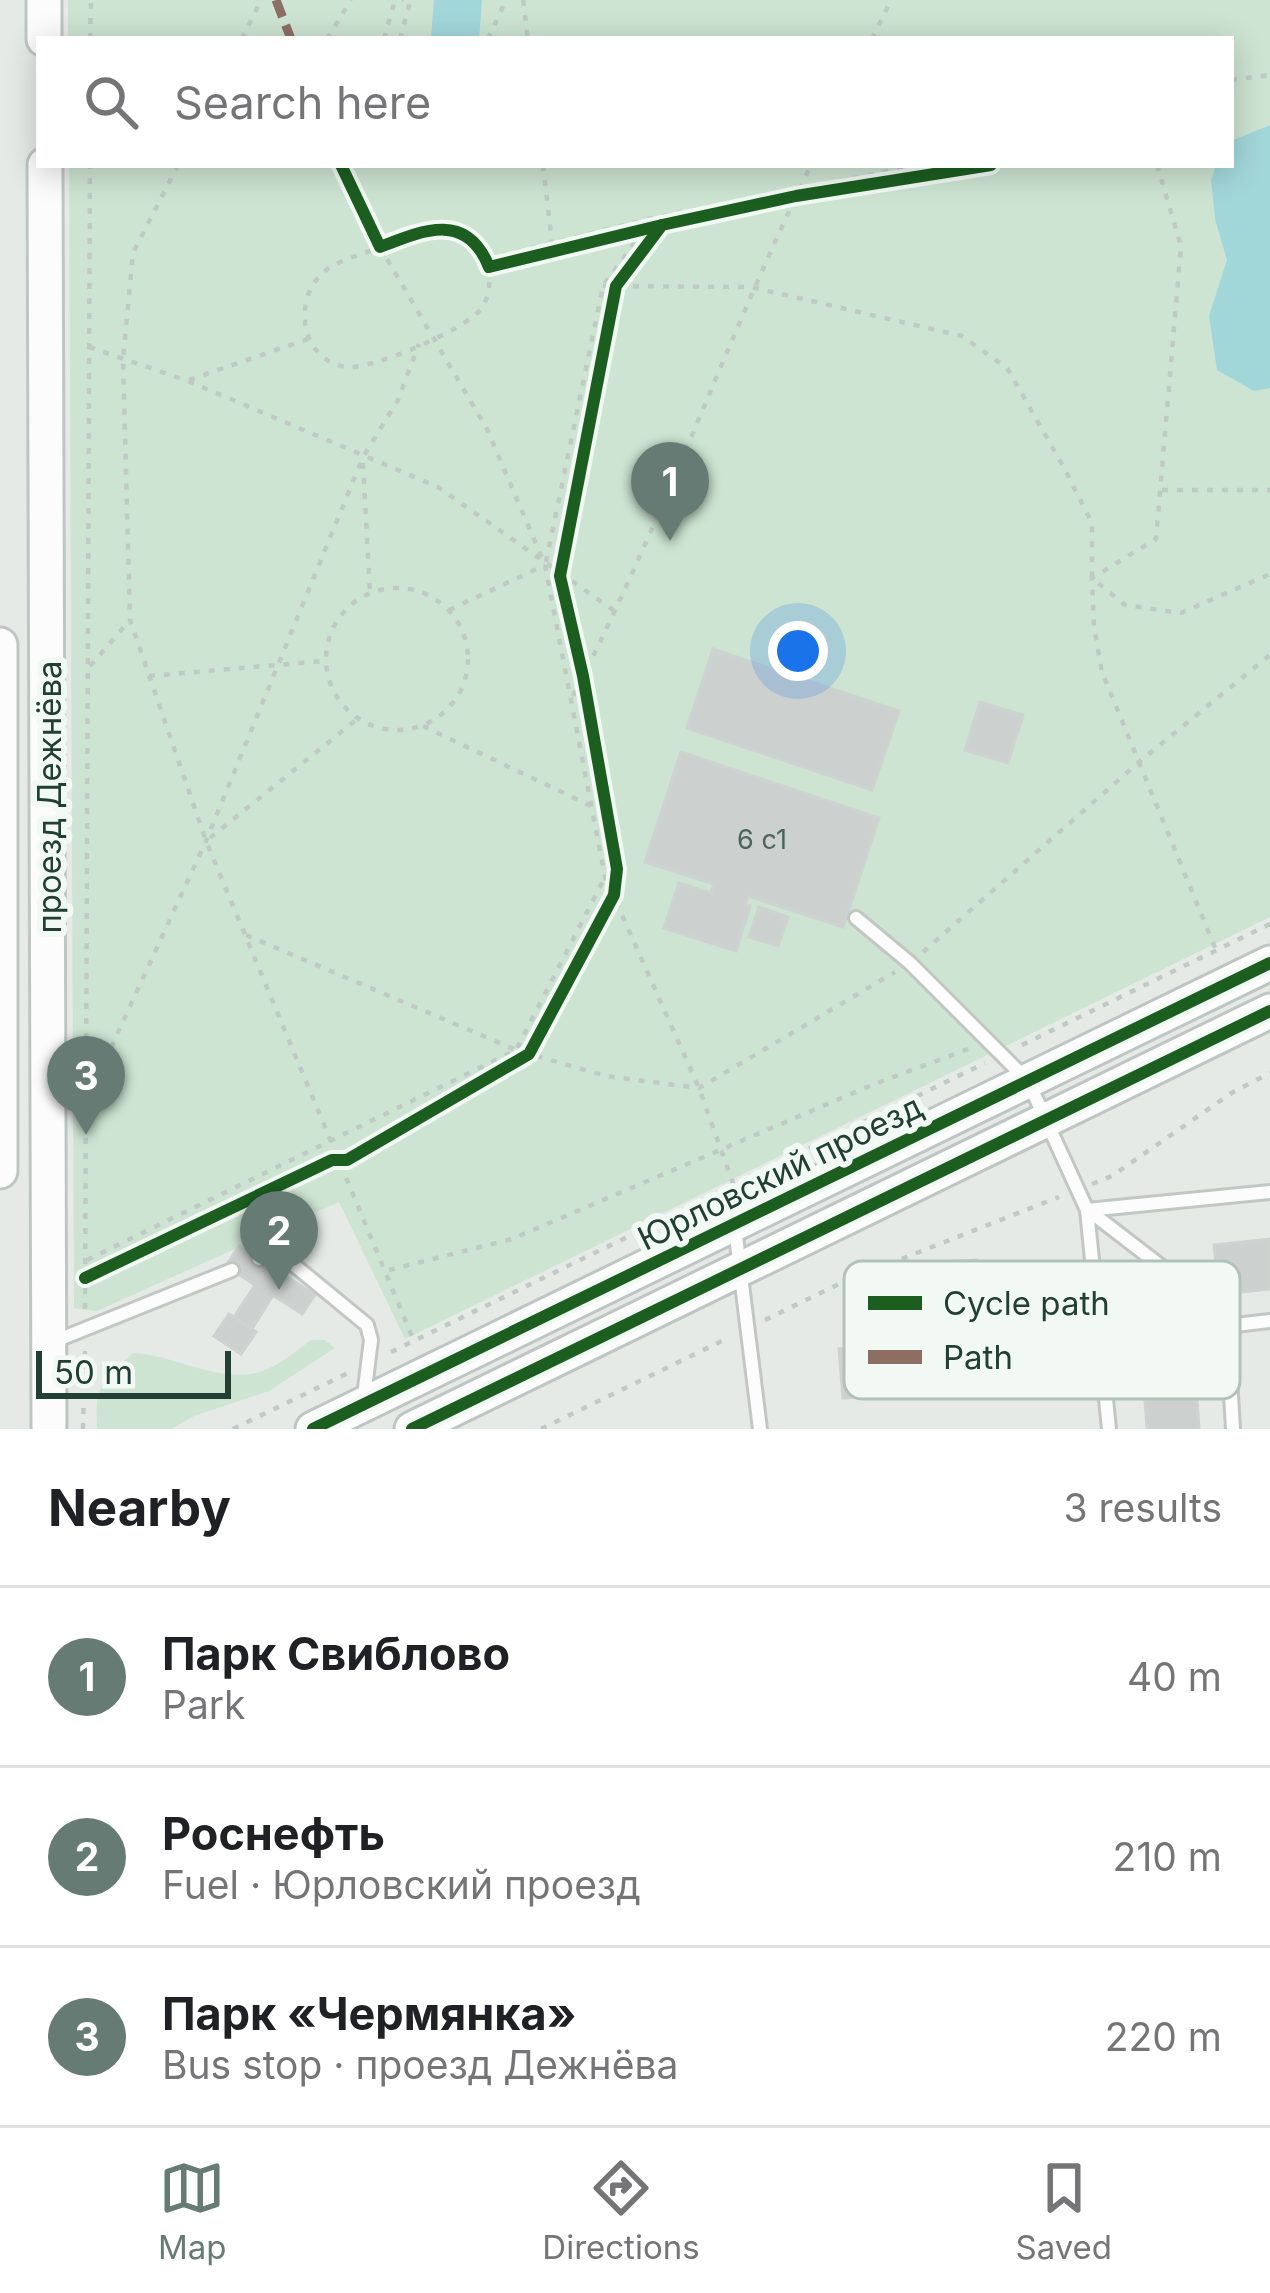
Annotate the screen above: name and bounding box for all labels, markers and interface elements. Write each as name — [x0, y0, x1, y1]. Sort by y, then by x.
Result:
search box — [36, 36, 1234, 168]
icon: search — [78, 69, 144, 135]
text: Search here — [174, 75, 431, 130]
pin: 1 — [631, 442, 709, 541]
your location — [768, 621, 828, 681]
street label: проезд Дежнёва — [29, 660, 69, 934]
house number: 6 с1 — [737, 823, 787, 856]
pin: 3 — [47, 1036, 125, 1135]
street label: Юрловский проезд — [631, 1086, 929, 1258]
pin: 2 — [240, 1191, 318, 1290]
legend — [844, 1261, 1240, 1399]
text: Cycle path — [943, 1283, 1110, 1323]
text: Path — [943, 1337, 1013, 1377]
scale bar — [36, 1345, 231, 1398]
text: 50 m — [54, 1352, 133, 1392]
text: Nearby — [48, 1477, 231, 1538]
text: 3 results — [1064, 1484, 1222, 1531]
text: Парк Свиблово — [162, 1626, 510, 1681]
text: 1 — [79, 1653, 95, 1700]
text: 40 m — [1127, 1653, 1222, 1700]
text: Park — [162, 1681, 246, 1728]
text: Роснефть — [162, 1806, 385, 1861]
text: 2 — [75, 1833, 99, 1880]
text: 210 m — [1113, 1833, 1222, 1880]
text: Fuel · Юрловский проезд — [162, 1861, 641, 1908]
text: Парк «Чермянка» — [162, 1986, 576, 2041]
text: 3 — [74, 2013, 100, 2060]
text: 220 m — [1105, 2013, 1222, 2060]
text: Bus stop · проезд Дежнёва — [162, 2041, 678, 2088]
tab: Map — [158, 2155, 226, 2267]
tab: Directions — [542, 2155, 700, 2267]
tab: Saved — [1015, 2155, 1112, 2267]

